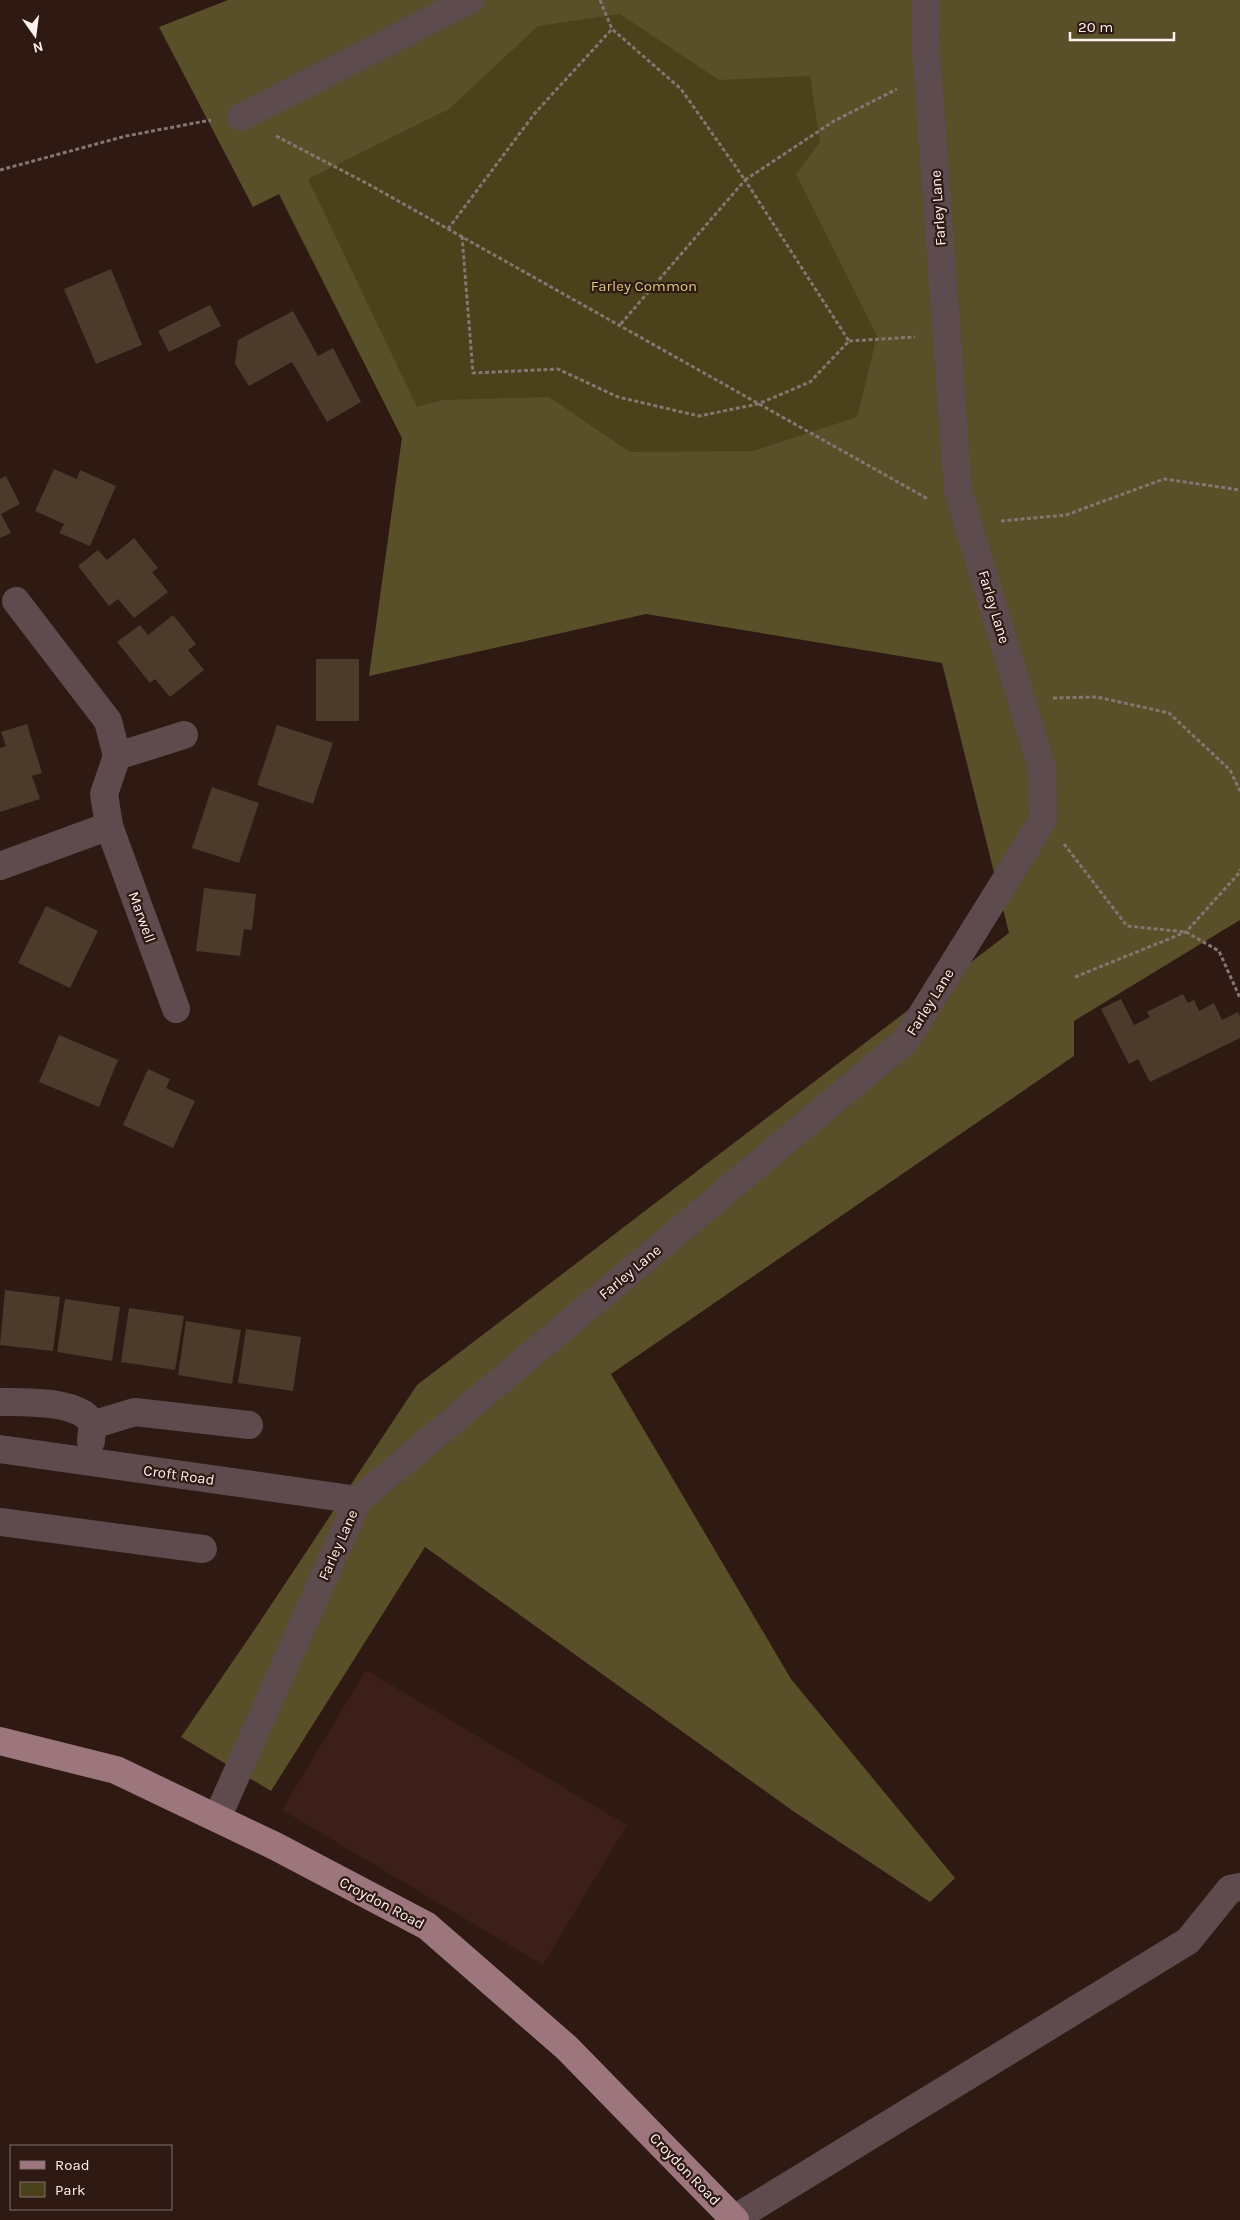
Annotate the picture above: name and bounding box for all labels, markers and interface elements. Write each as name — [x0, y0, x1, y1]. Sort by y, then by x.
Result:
north arrow — [10, 10, 60, 60]
scale bar — [1070, 10, 1174, 42]
text: 20 m — [1078, 18, 1113, 36]
text: N — [31, 38, 45, 57]
street label: Farley Lane — [926, 170, 950, 246]
park label: Farley Common — [591, 277, 697, 295]
street label: Farley Lane — [974, 568, 1014, 646]
street label: Marwell — [124, 889, 160, 945]
street label: Farley Lane — [902, 965, 958, 1039]
street label: Farley Lane — [595, 1241, 665, 1303]
street label: Croft Road — [142, 1461, 216, 1489]
street label: Farley Lane — [314, 1507, 362, 1583]
street label: Croydon Road — [336, 1873, 428, 1933]
street label: Croydon Road — [646, 2129, 724, 2209]
legend — [10, 2145, 172, 2210]
text: Road — [55, 2156, 90, 2174]
text: Park — [55, 2181, 85, 2199]

